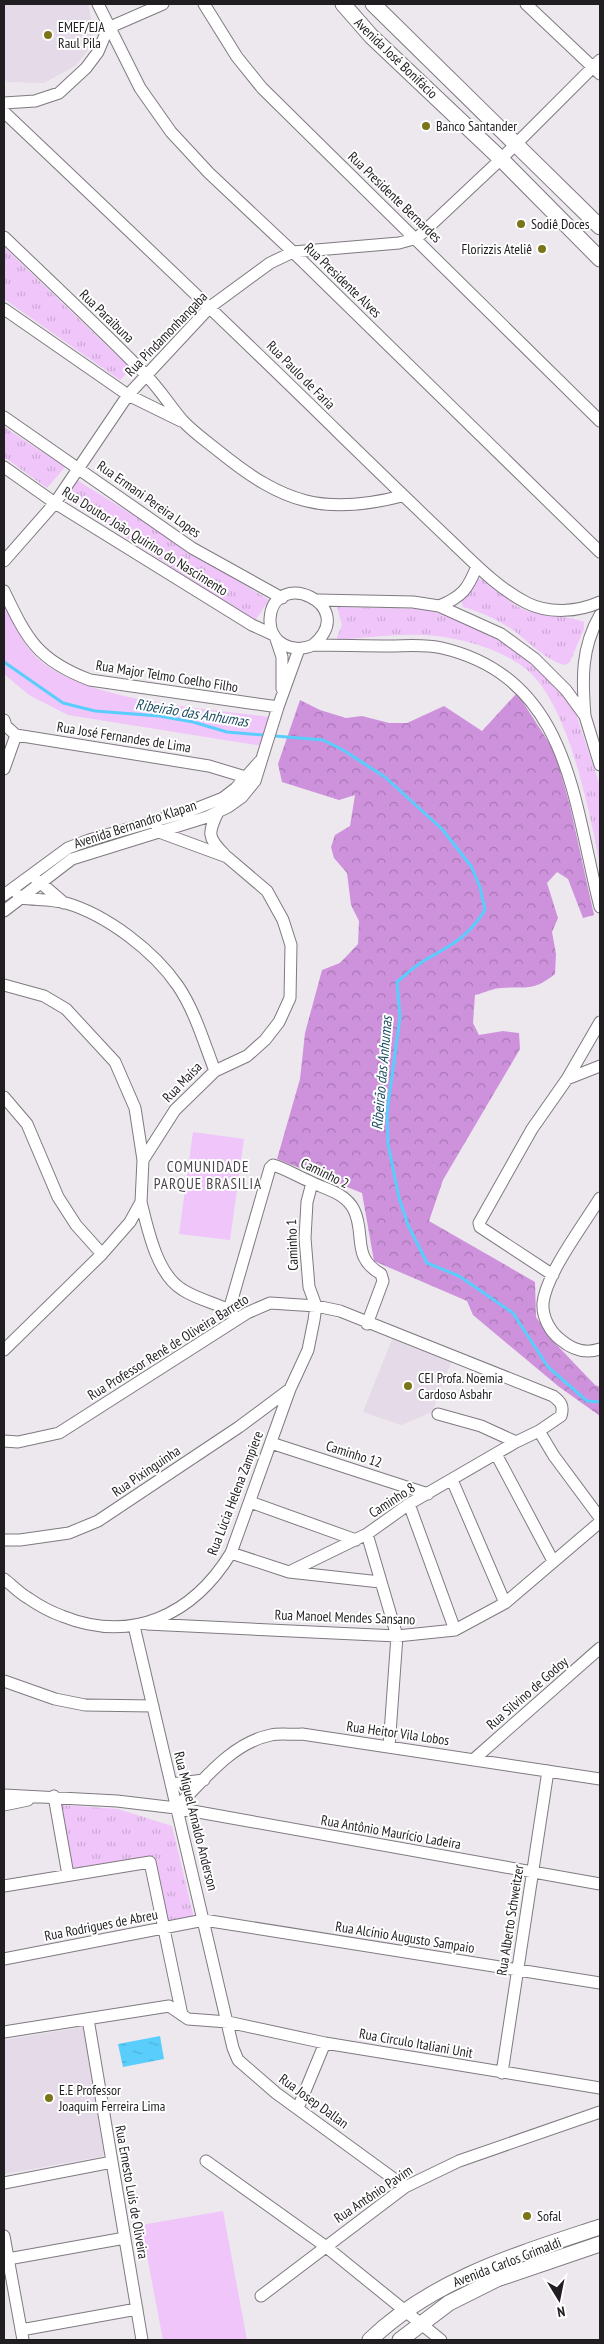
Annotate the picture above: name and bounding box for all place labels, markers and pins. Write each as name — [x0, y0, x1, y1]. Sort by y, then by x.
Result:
place label: EMEF/EJA Raul Pila — [58, 18, 105, 52]
marker: EMEF/EJA Raul Pila — [42, 29, 54, 41]
place label: Banco Santander — [436, 117, 517, 135]
marker: Banco Santander — [420, 120, 432, 132]
place label: Sodiê Doces — [531, 215, 590, 233]
marker: Sodiê Doces — [515, 218, 527, 230]
place label: Florizzis Ateliê — [462, 240, 532, 258]
marker: Florizzis Ateliê — [536, 243, 548, 255]
place label: CEI Profa. Noemia Cardoso Asbahr — [418, 1369, 503, 1403]
marker: CEI Profa. Noemia Cardoso Asbahr — [402, 1380, 414, 1392]
place label: E.E Professor Joaquim Ferreira Lima — [58, 2081, 165, 2115]
marker: E.E Professor Joaquim Ferreira Lima — [43, 2092, 55, 2104]
place label: Sofal — [537, 2207, 562, 2225]
marker: Sofal — [521, 2210, 533, 2222]

